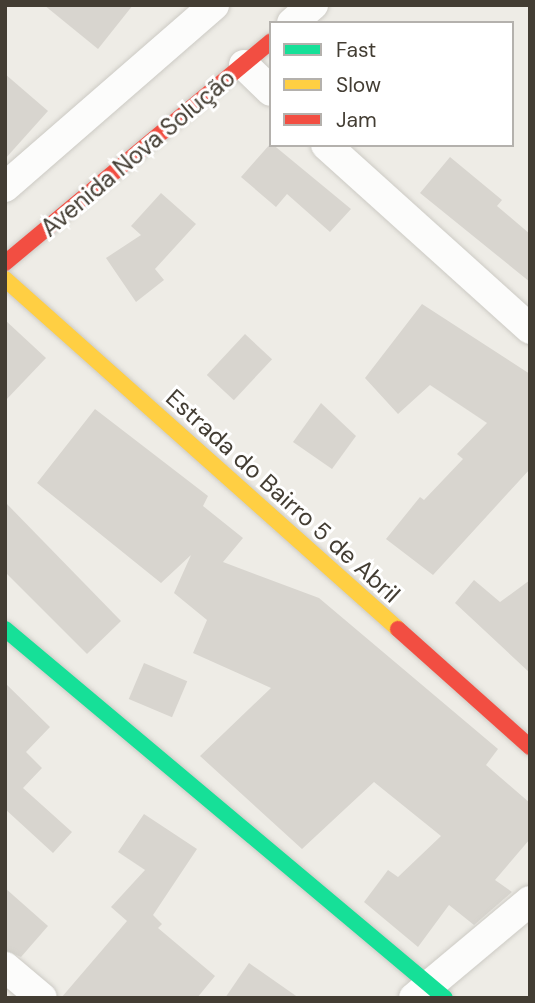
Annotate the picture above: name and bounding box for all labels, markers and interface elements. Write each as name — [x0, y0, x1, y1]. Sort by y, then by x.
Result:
legend — [269, 21, 514, 147]
text: Fast — [336, 36, 376, 64]
street label: Avenida Nova Solução — [35, 63, 241, 243]
text: Slow — [336, 71, 381, 99]
text: Jam — [336, 106, 377, 134]
street label: Estrada do Bairro 5 de Abril — [160, 383, 406, 609]

